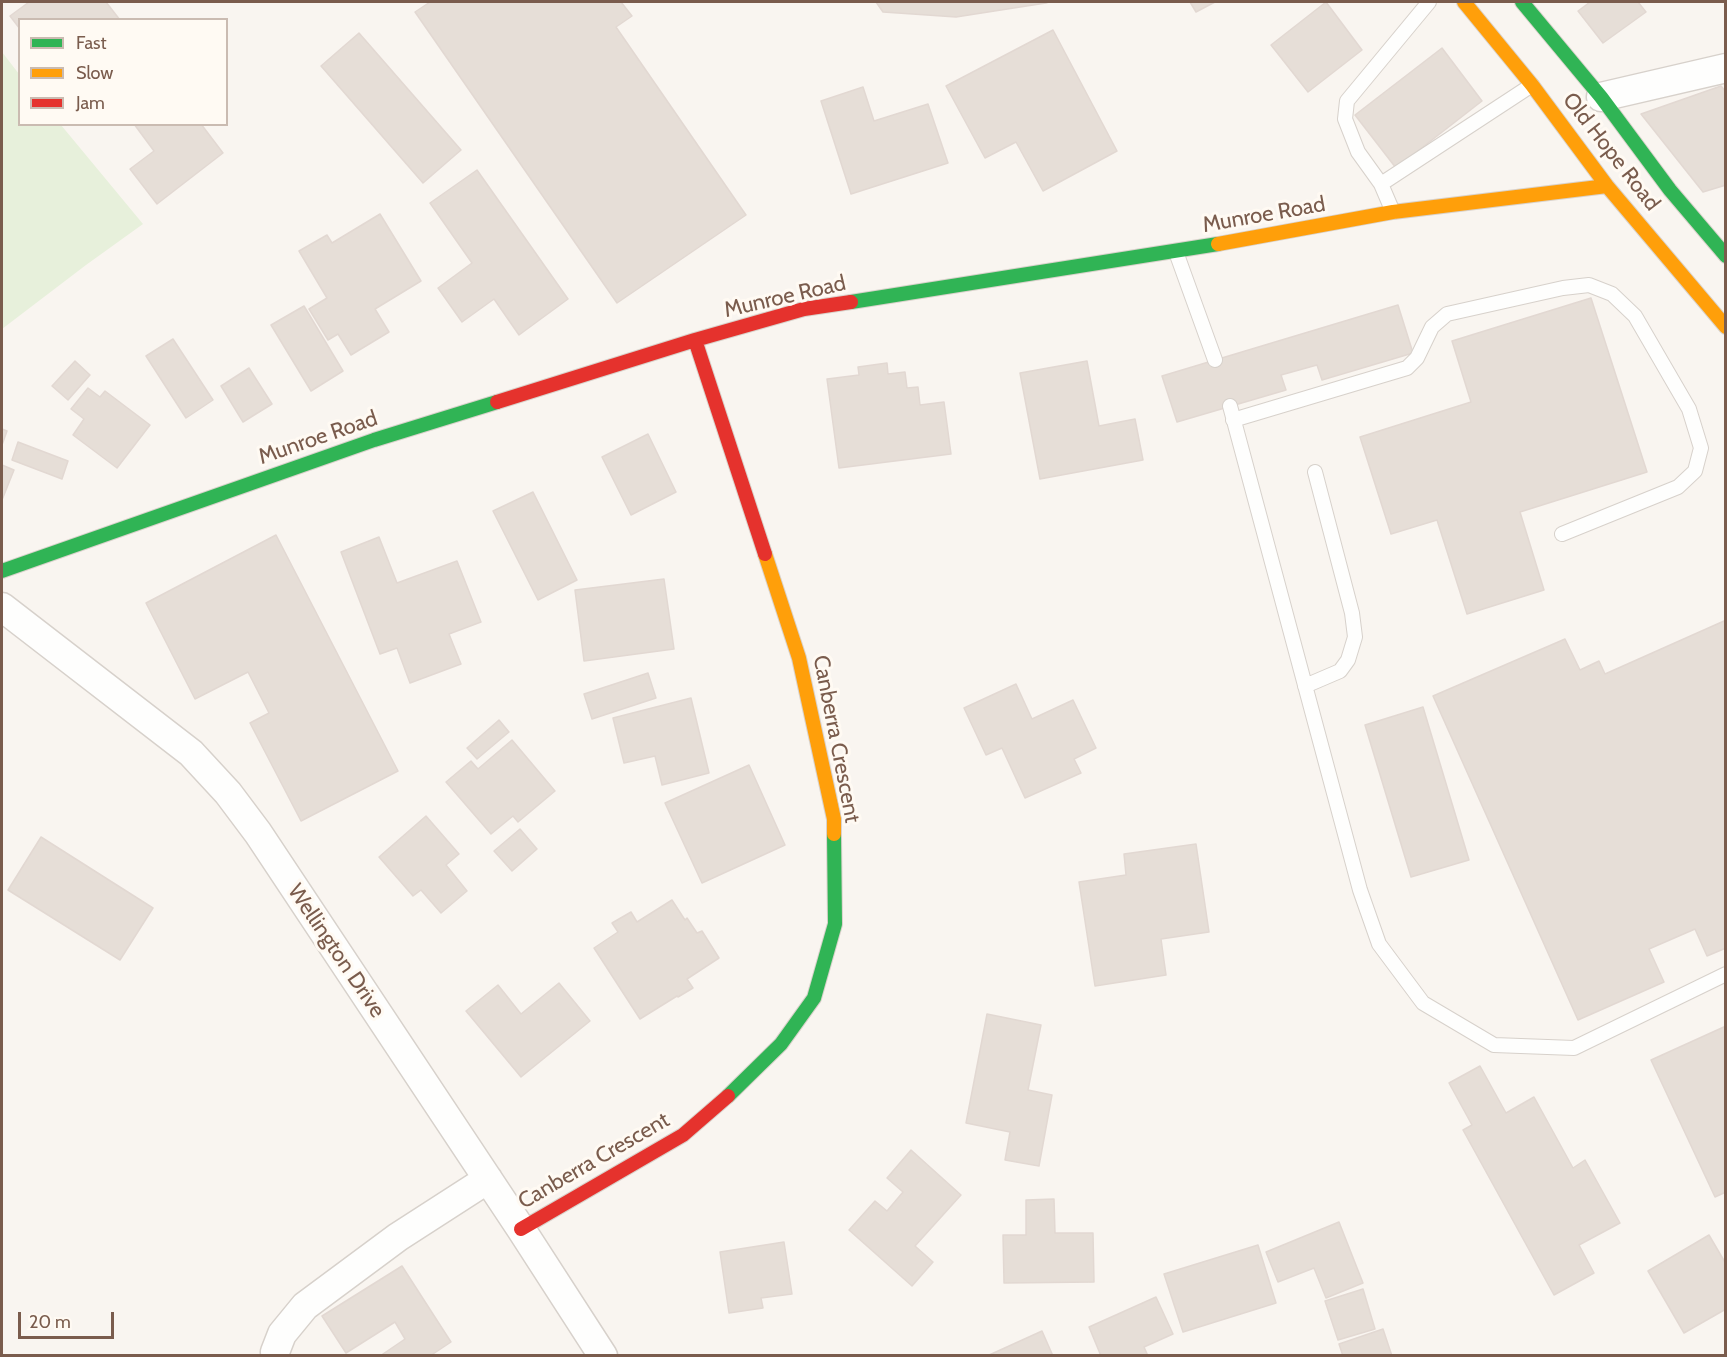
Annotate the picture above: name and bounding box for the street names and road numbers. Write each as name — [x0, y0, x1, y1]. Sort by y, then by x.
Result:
street label: Old Hope Road — [1557, 88, 1665, 216]
street label: Munroe Road — [1201, 191, 1327, 239]
street label: Munroe Road — [722, 270, 848, 324]
street label: Munroe Road — [255, 405, 381, 471]
street label: Canberra Crescent — [807, 653, 865, 825]
street label: Wellington Drive — [282, 879, 390, 1023]
street label: Canberra Crescent — [514, 1107, 674, 1215]

